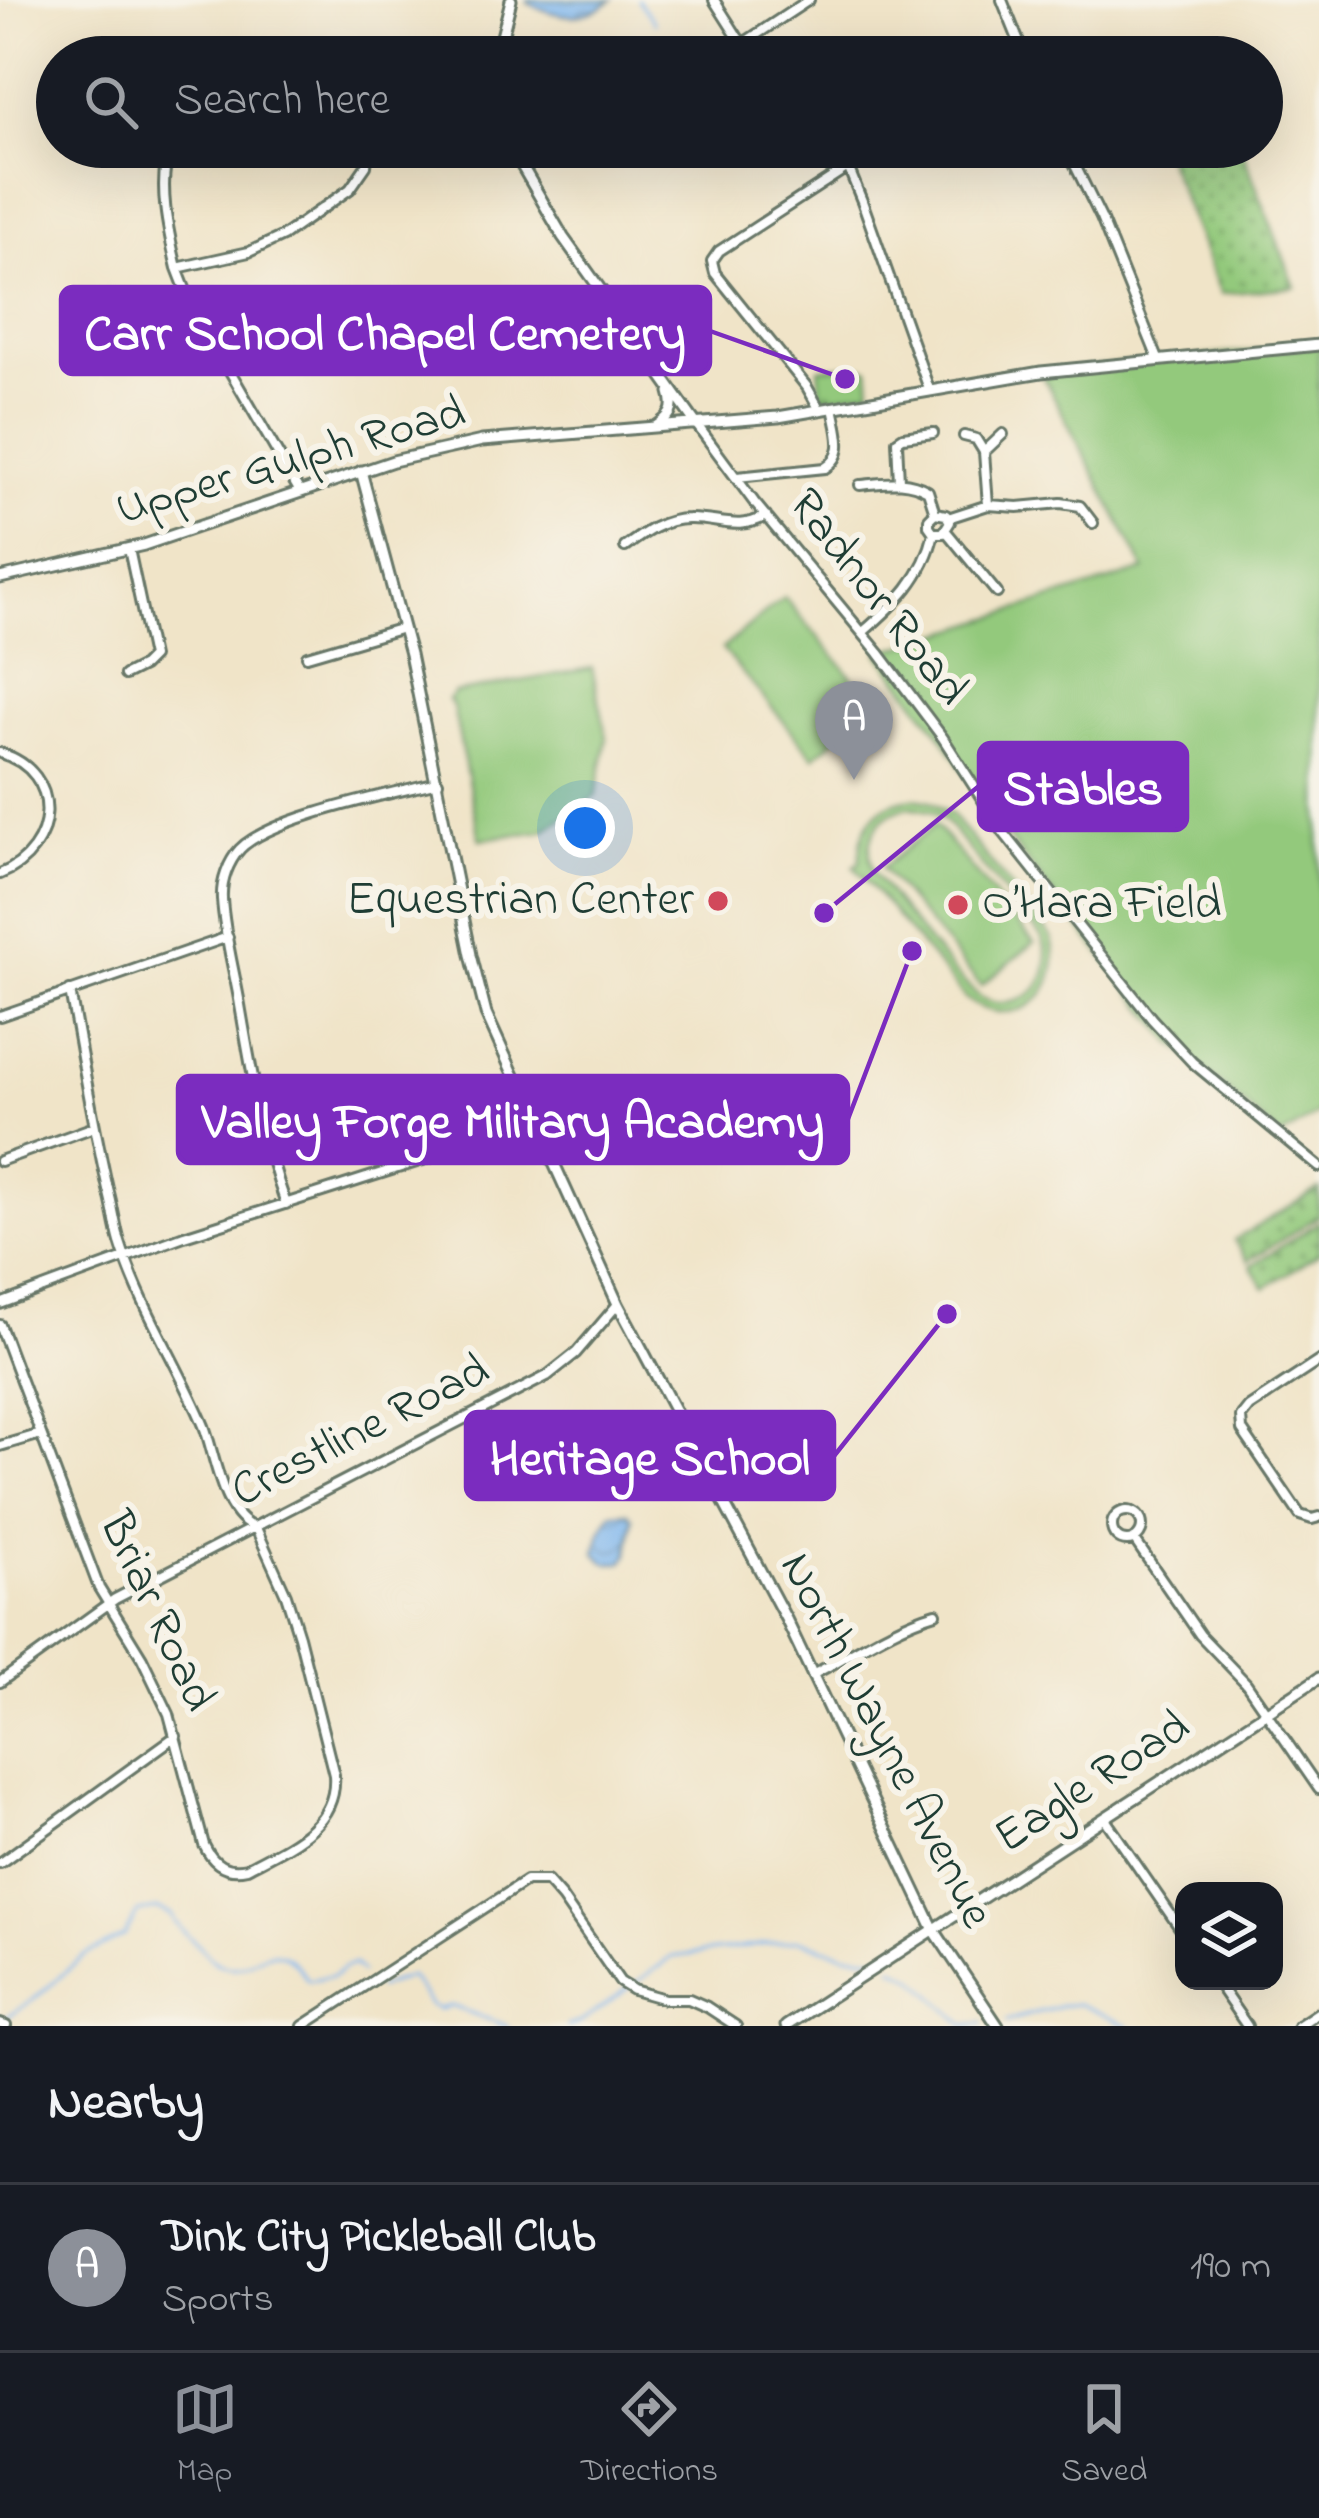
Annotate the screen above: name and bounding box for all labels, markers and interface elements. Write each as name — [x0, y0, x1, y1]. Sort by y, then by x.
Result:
search box — [36, 36, 1283, 168]
icon: search — [78, 69, 144, 135]
text: Search here — [174, 69, 390, 135]
callout: Carr School Chapel Cemetery — [61, 287, 710, 374]
text: Carr School Chapel Cemetery — [84, 299, 686, 374]
street label: Upper Gulph Road — [108, 379, 474, 545]
street label: Radnor Road — [770, 474, 984, 722]
pin: A — [815, 681, 893, 780]
callout: Stables — [979, 743, 1187, 830]
text: Stables — [1003, 754, 1163, 829]
your location — [555, 798, 615, 858]
place label: Equestrian Center — [346, 866, 694, 936]
place label: O’Hara Field — [982, 870, 1221, 940]
marker: Equestrian Center — [705, 888, 731, 914]
marker: O’Hara Field — [945, 892, 971, 918]
callout: Valley Forge Military Academy — [178, 1076, 848, 1163]
text: Valley Forge Military Academy — [201, 1087, 824, 1163]
street label: Crestline Road — [220, 1337, 502, 1527]
callout: Heritage School — [466, 1412, 834, 1499]
text: Heritage School — [490, 1424, 810, 1500]
street label: Briar Road — [79, 1500, 233, 1723]
street label: North Wayne Avenue — [760, 1541, 1010, 1942]
street label: Eagle Road — [981, 1694, 1205, 1873]
map controls — [1175, 1882, 1283, 1990]
button: layers — [1175, 1882, 1283, 1990]
text: Nearby — [48, 2067, 204, 2142]
text: Dink City Pickleball Club — [162, 2206, 595, 2272]
text: A — [75, 2239, 99, 2296]
text: 190 m — [1190, 2239, 1271, 2296]
text: Sports — [162, 2272, 274, 2329]
tab: Map — [172, 2376, 238, 2496]
tab: Directions — [581, 2376, 718, 2496]
tab: Saved — [1061, 2376, 1147, 2496]

